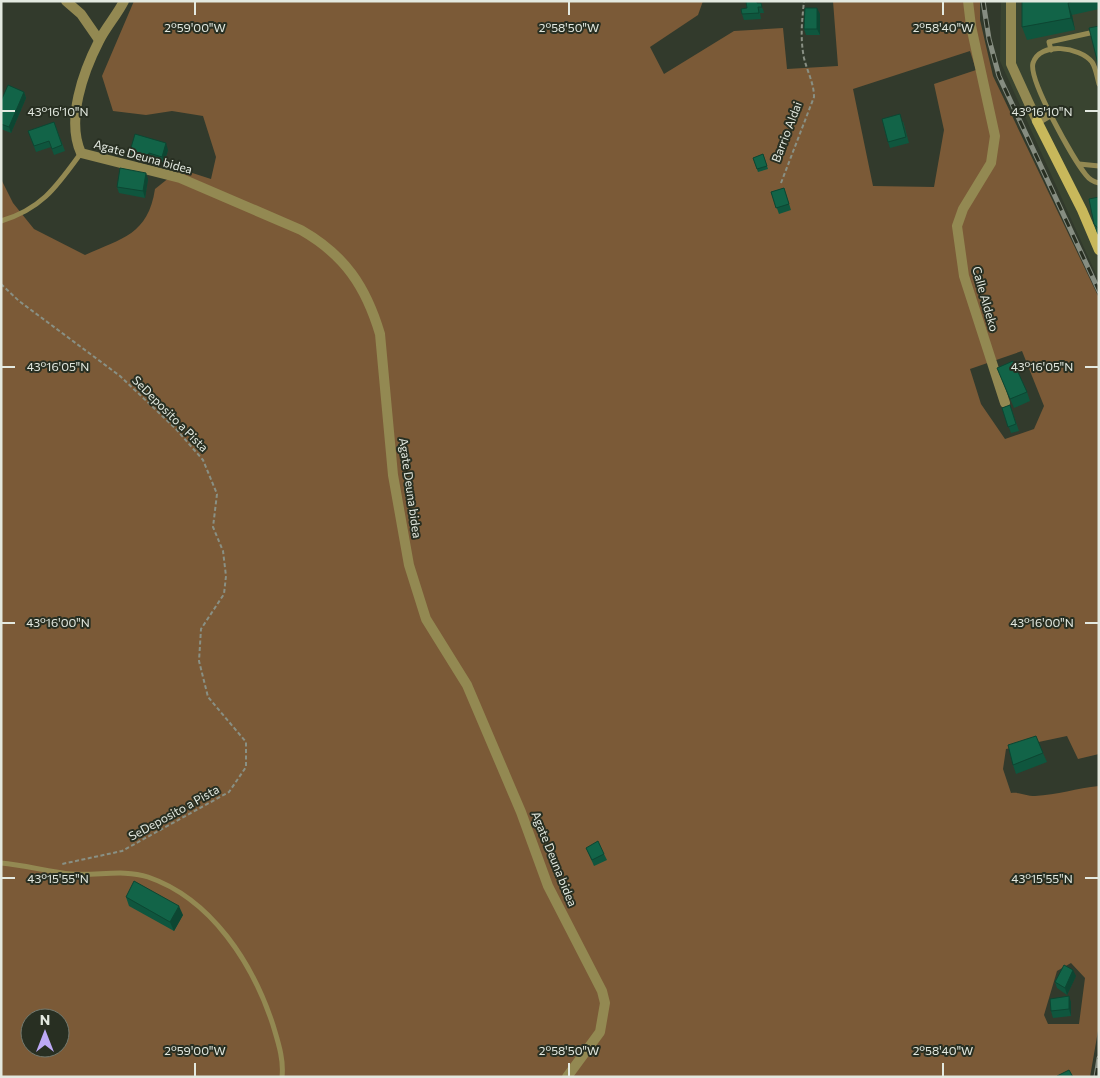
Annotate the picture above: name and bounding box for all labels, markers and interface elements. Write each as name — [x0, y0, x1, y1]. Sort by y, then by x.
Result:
text: 2°59'00"W — [164, 20, 226, 34]
text: 2°58'50"W — [539, 20, 599, 34]
text: 2°58'40"W — [913, 20, 973, 34]
street label: Barrio Aldai — [768, 99, 804, 164]
text: 43°16'10"N — [28, 104, 88, 118]
text: 43°16'10"N — [1012, 104, 1072, 118]
street label: Agate Deuna bidea — [93, 136, 194, 176]
street label: Calle Aldeko — [970, 264, 1002, 333]
text: 43°16'05"N — [27, 359, 89, 373]
text: 43°16'05"N — [1011, 359, 1073, 373]
street label: SeDeposito a Pista — [130, 373, 211, 454]
street label: Agate Deuna bidea — [397, 437, 425, 539]
text: 43°16'00"N — [26, 615, 90, 629]
text: 43°16'00"N — [1010, 615, 1074, 629]
street label: SeDeposito a Pista — [126, 781, 221, 843]
street label: Agate Deuna bidea — [529, 809, 580, 908]
text: 43°15'55"N — [27, 871, 89, 885]
text: 43°15'55"N — [1011, 871, 1073, 885]
north arrow — [20, 1008, 70, 1058]
text: N — [40, 1011, 50, 1028]
text: 2°59'00"W — [164, 1043, 226, 1057]
text: 2°58'50"W — [539, 1043, 599, 1057]
text: 2°58'40"W — [913, 1043, 973, 1057]

